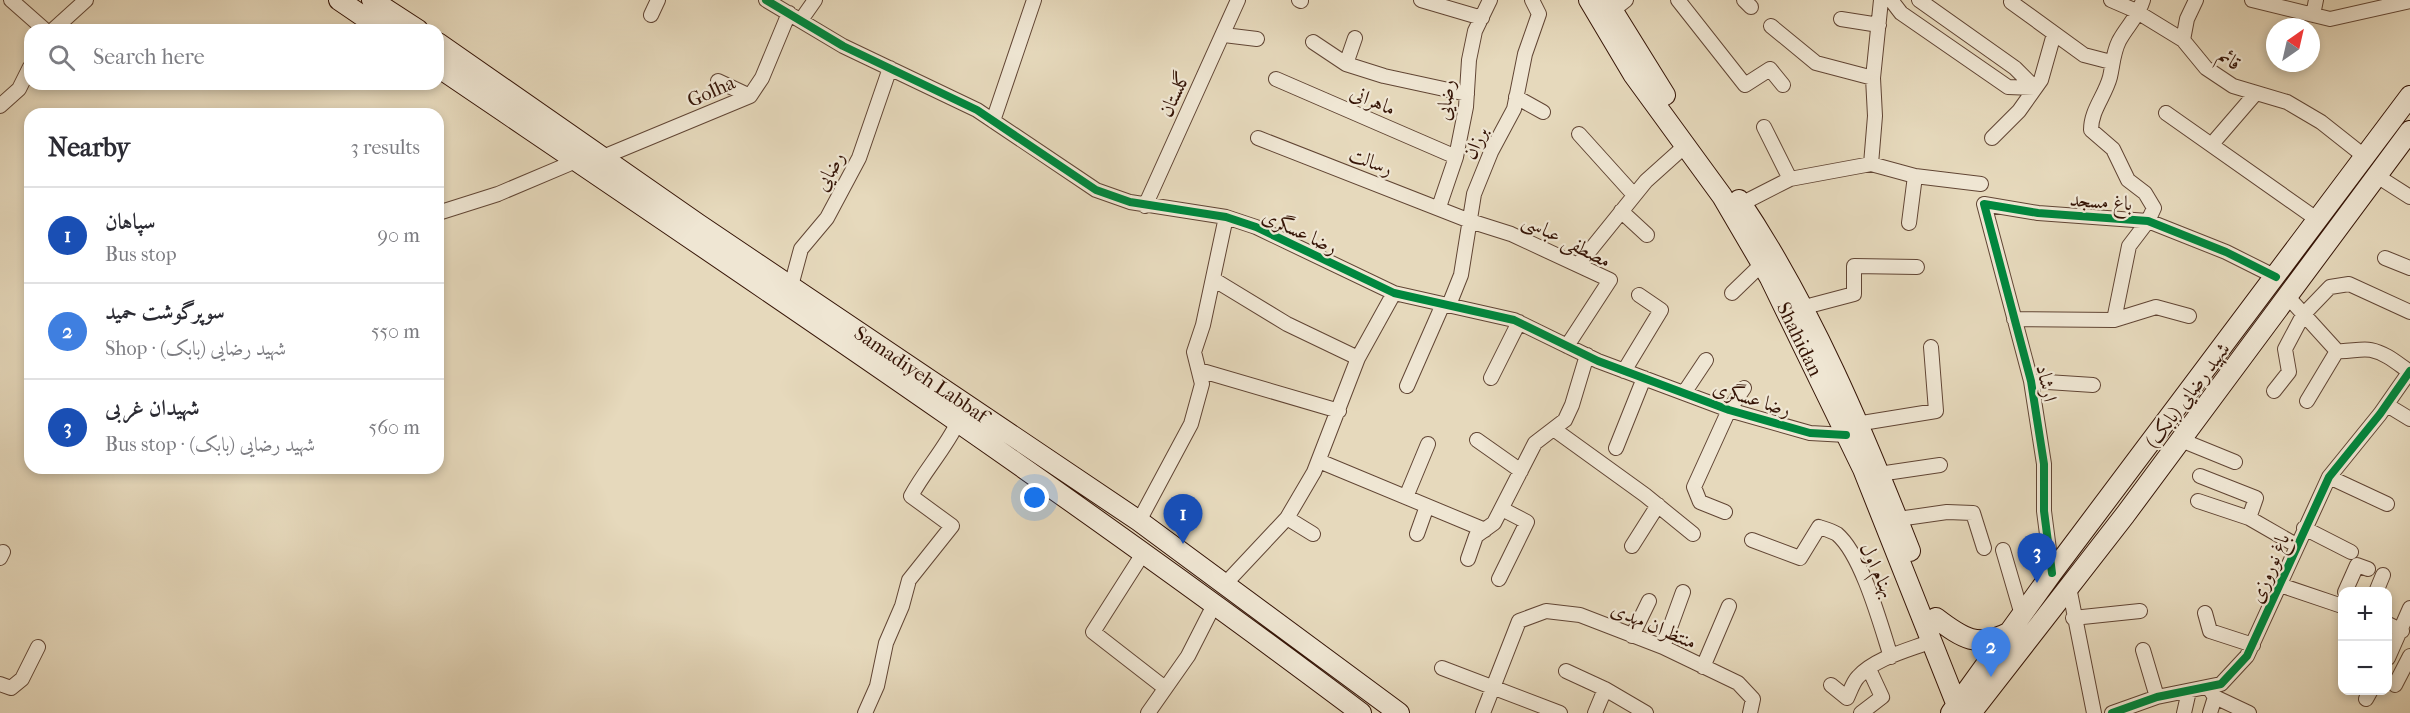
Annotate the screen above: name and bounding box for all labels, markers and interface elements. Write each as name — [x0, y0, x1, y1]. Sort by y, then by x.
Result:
north arrow — [2266, 18, 2320, 72]
search box — [24, 24, 444, 90]
icon: search — [45, 41, 78, 74]
text: Search here — [93, 44, 205, 70]
street label: قائم — [2211, 44, 2245, 80]
street label: گلستان — [1153, 67, 1195, 121]
street label: Golha — [684, 70, 739, 112]
street label: رضایی — [1432, 78, 1461, 122]
street label: ماهرانی — [1346, 81, 1399, 121]
street label: برزان — [1458, 123, 1493, 163]
text: Nearby — [48, 132, 130, 163]
text: 3 results — [351, 136, 420, 159]
street label: رسالت — [1346, 143, 1396, 180]
street label: رضایی — [809, 148, 851, 196]
street label: باغ مسجد — [2068, 188, 2133, 221]
street label: رضا عسگری — [1258, 203, 1341, 260]
street label: مصطفی عباسی — [1517, 208, 1615, 275]
text: سپاهان — [105, 209, 155, 235]
text: 1 — [64, 224, 71, 247]
text: 90 m — [378, 224, 420, 247]
text: Bus stop — [105, 243, 177, 266]
street label: Shahidan — [1772, 298, 1827, 380]
text: سوپرگوشت حمید — [105, 299, 225, 325]
text: 2 — [62, 320, 73, 343]
text: 550 m — [371, 320, 420, 343]
street label: Samadiyeh Labbaf — [850, 321, 995, 430]
text: Shop · شهید رضایی (بابک) — [105, 337, 286, 360]
street label: شهید رضایی (بابک) — [2140, 338, 2236, 454]
street label: ارشاد — [2031, 362, 2062, 404]
street label: رضا عسگری — [1710, 375, 1794, 422]
text: شهیدان غربی — [105, 395, 199, 421]
text: 3 — [63, 416, 72, 439]
text: 560 m — [369, 416, 420, 439]
text: Bus stop · شهید رضایی (بابک) — [105, 433, 315, 456]
your location — [1020, 483, 1049, 512]
pin: 1 — [1164, 494, 1202, 544]
street label: باغ نوروزی — [2245, 530, 2300, 609]
pin: 3 — [2018, 534, 2056, 583]
street label: بهنام اول — [1849, 539, 1900, 604]
map controls — [2338, 587, 2392, 695]
button: + — [2338, 587, 2392, 641]
street label: منتظران مهدی — [1607, 597, 1700, 655]
pin: 2 — [1972, 628, 2010, 677]
button: − — [2338, 641, 2392, 695]

